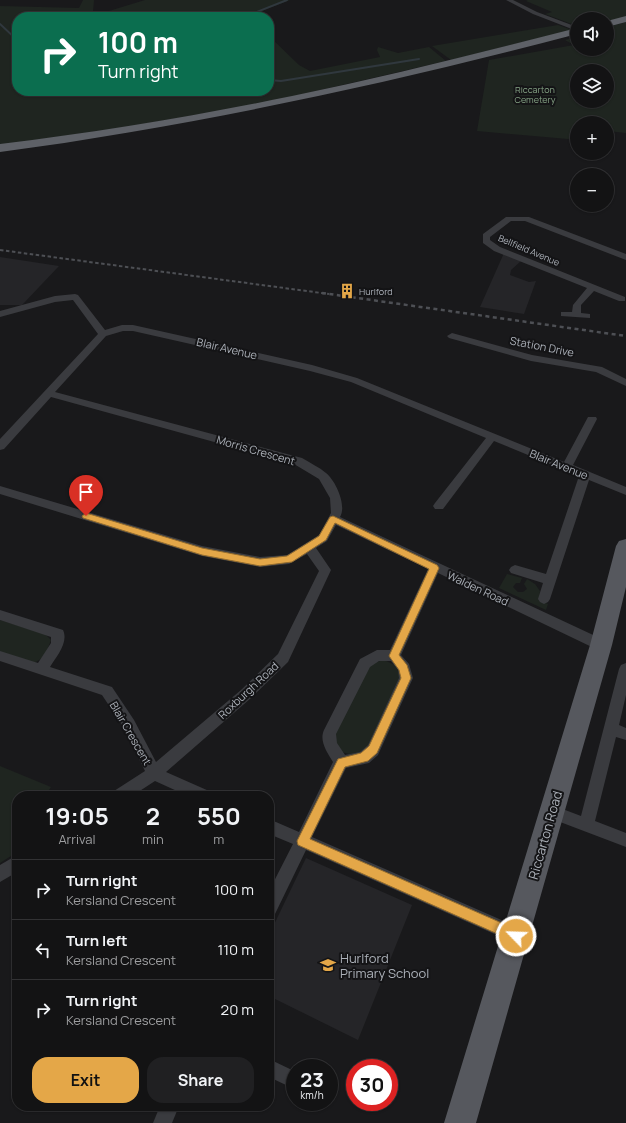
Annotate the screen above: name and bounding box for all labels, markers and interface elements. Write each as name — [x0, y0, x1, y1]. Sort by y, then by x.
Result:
map controls — [570, 12, 614, 212]
button: sound — [570, 12, 614, 56]
text: 100 m — [98, 23, 178, 61]
icon: right — [32, 28, 84, 80]
text: Turn right — [98, 59, 179, 83]
button: layers — [570, 64, 614, 108]
park label: Riccarton Cemetery — [514, 83, 556, 106]
button: + — [570, 116, 614, 160]
button: − — [570, 168, 614, 212]
street label: Bellfield Avenue — [496, 231, 562, 269]
building icon: Hurlford — [338, 282, 356, 300]
place label: Hurlford — [359, 285, 393, 298]
street label: Station Drive — [509, 332, 576, 360]
street label: Blair Avenue — [195, 334, 259, 362]
street label: Morris Crescent — [215, 432, 297, 468]
street label: Blair Avenue — [528, 445, 591, 483]
pin — [69, 475, 103, 516]
icon: arrive — [75, 481, 97, 503]
street label: Walden Road — [445, 567, 511, 609]
street label: Roxburgh Road — [215, 658, 281, 722]
street label: Blair Crescent — [107, 698, 155, 768]
street label: Riccarton Road — [524, 789, 566, 881]
text: 19:05 — [45, 799, 109, 832]
text: 2 — [146, 799, 160, 832]
text: 550 — [197, 799, 241, 832]
text: Arrival — [58, 830, 96, 848]
text: min — [142, 830, 164, 848]
text: m — [213, 830, 224, 848]
text: Turn right — [66, 870, 137, 891]
icon: right — [32, 879, 54, 901]
text: 100 m — [214, 879, 254, 900]
text: Kersland Crescent — [66, 891, 176, 909]
position arrow — [495, 915, 537, 957]
text: Turn left — [66, 930, 128, 951]
icon: left — [32, 939, 54, 961]
text: 110 m — [217, 939, 254, 960]
place label: Hurlford Primary School — [340, 949, 429, 982]
text: Kersland Crescent — [66, 951, 176, 969]
school or university icon: Hurlford Primary School — [319, 956, 337, 974]
text: Turn right — [66, 990, 137, 1011]
icon: right — [32, 999, 54, 1021]
text: 20 m — [221, 999, 254, 1020]
text: Kersland Crescent — [66, 1011, 176, 1029]
button: Exit — [32, 1057, 139, 1103]
button: Share — [147, 1057, 254, 1103]
speed limit sign: 30 — [346, 1059, 398, 1111]
text: 23 — [300, 1066, 324, 1093]
text: km/h — [300, 1088, 324, 1102]

